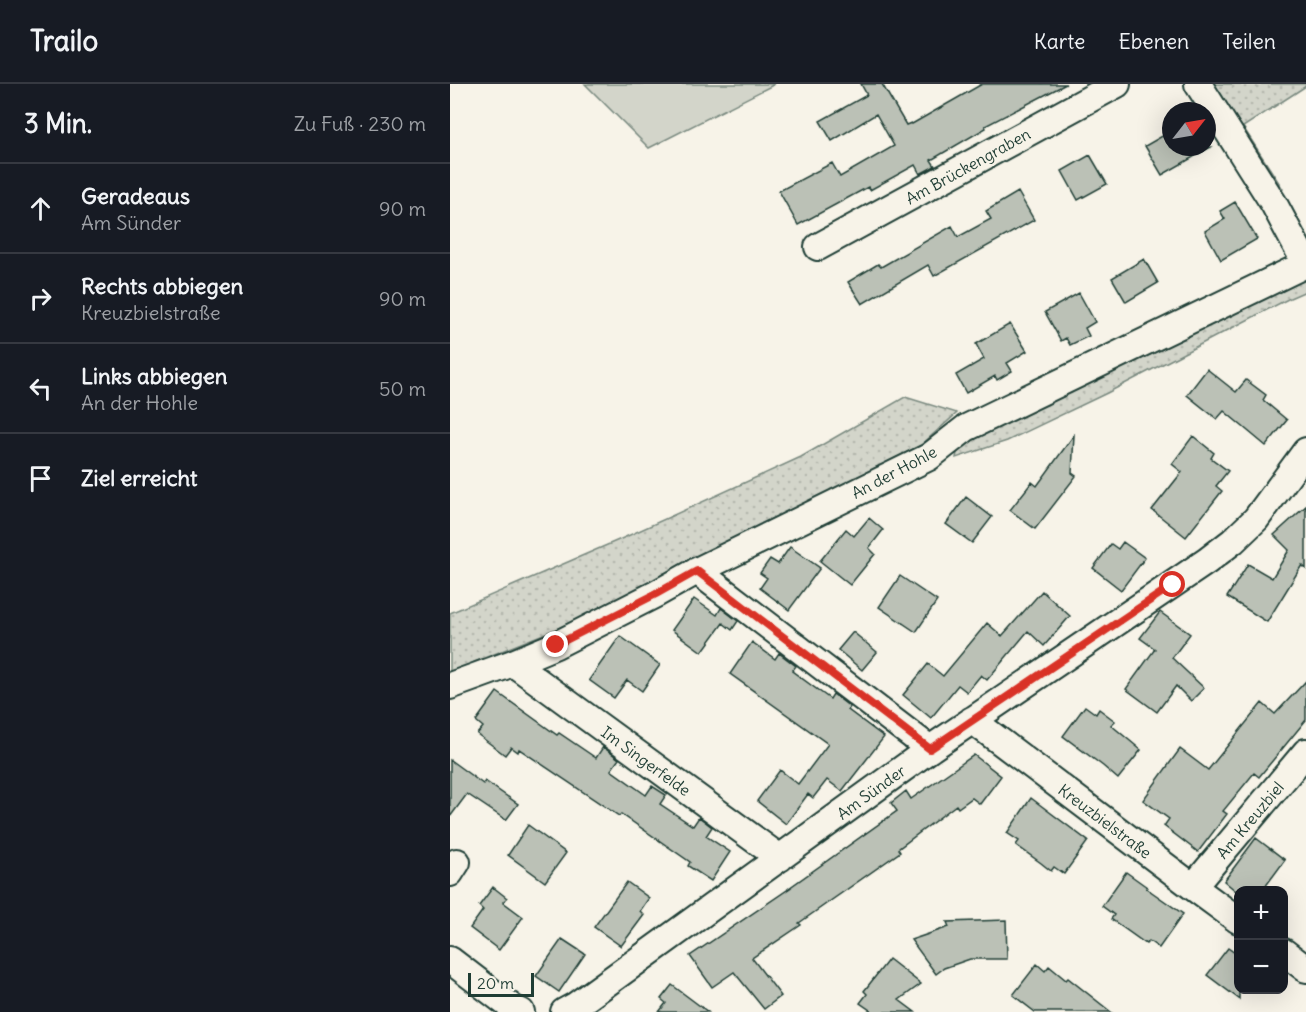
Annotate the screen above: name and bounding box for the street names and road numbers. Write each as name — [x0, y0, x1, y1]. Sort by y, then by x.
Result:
street label: Am Brückengraben — [902, 123, 1034, 209]
street label: An der Hohle — [848, 441, 940, 503]
street label: Im Singerfelde — [597, 722, 695, 800]
street label: Am Sünder — [833, 760, 910, 824]
street label: Am Kreuzbiel — [1212, 777, 1288, 863]
street label: Kreuzbielstraße — [1054, 779, 1156, 863]

